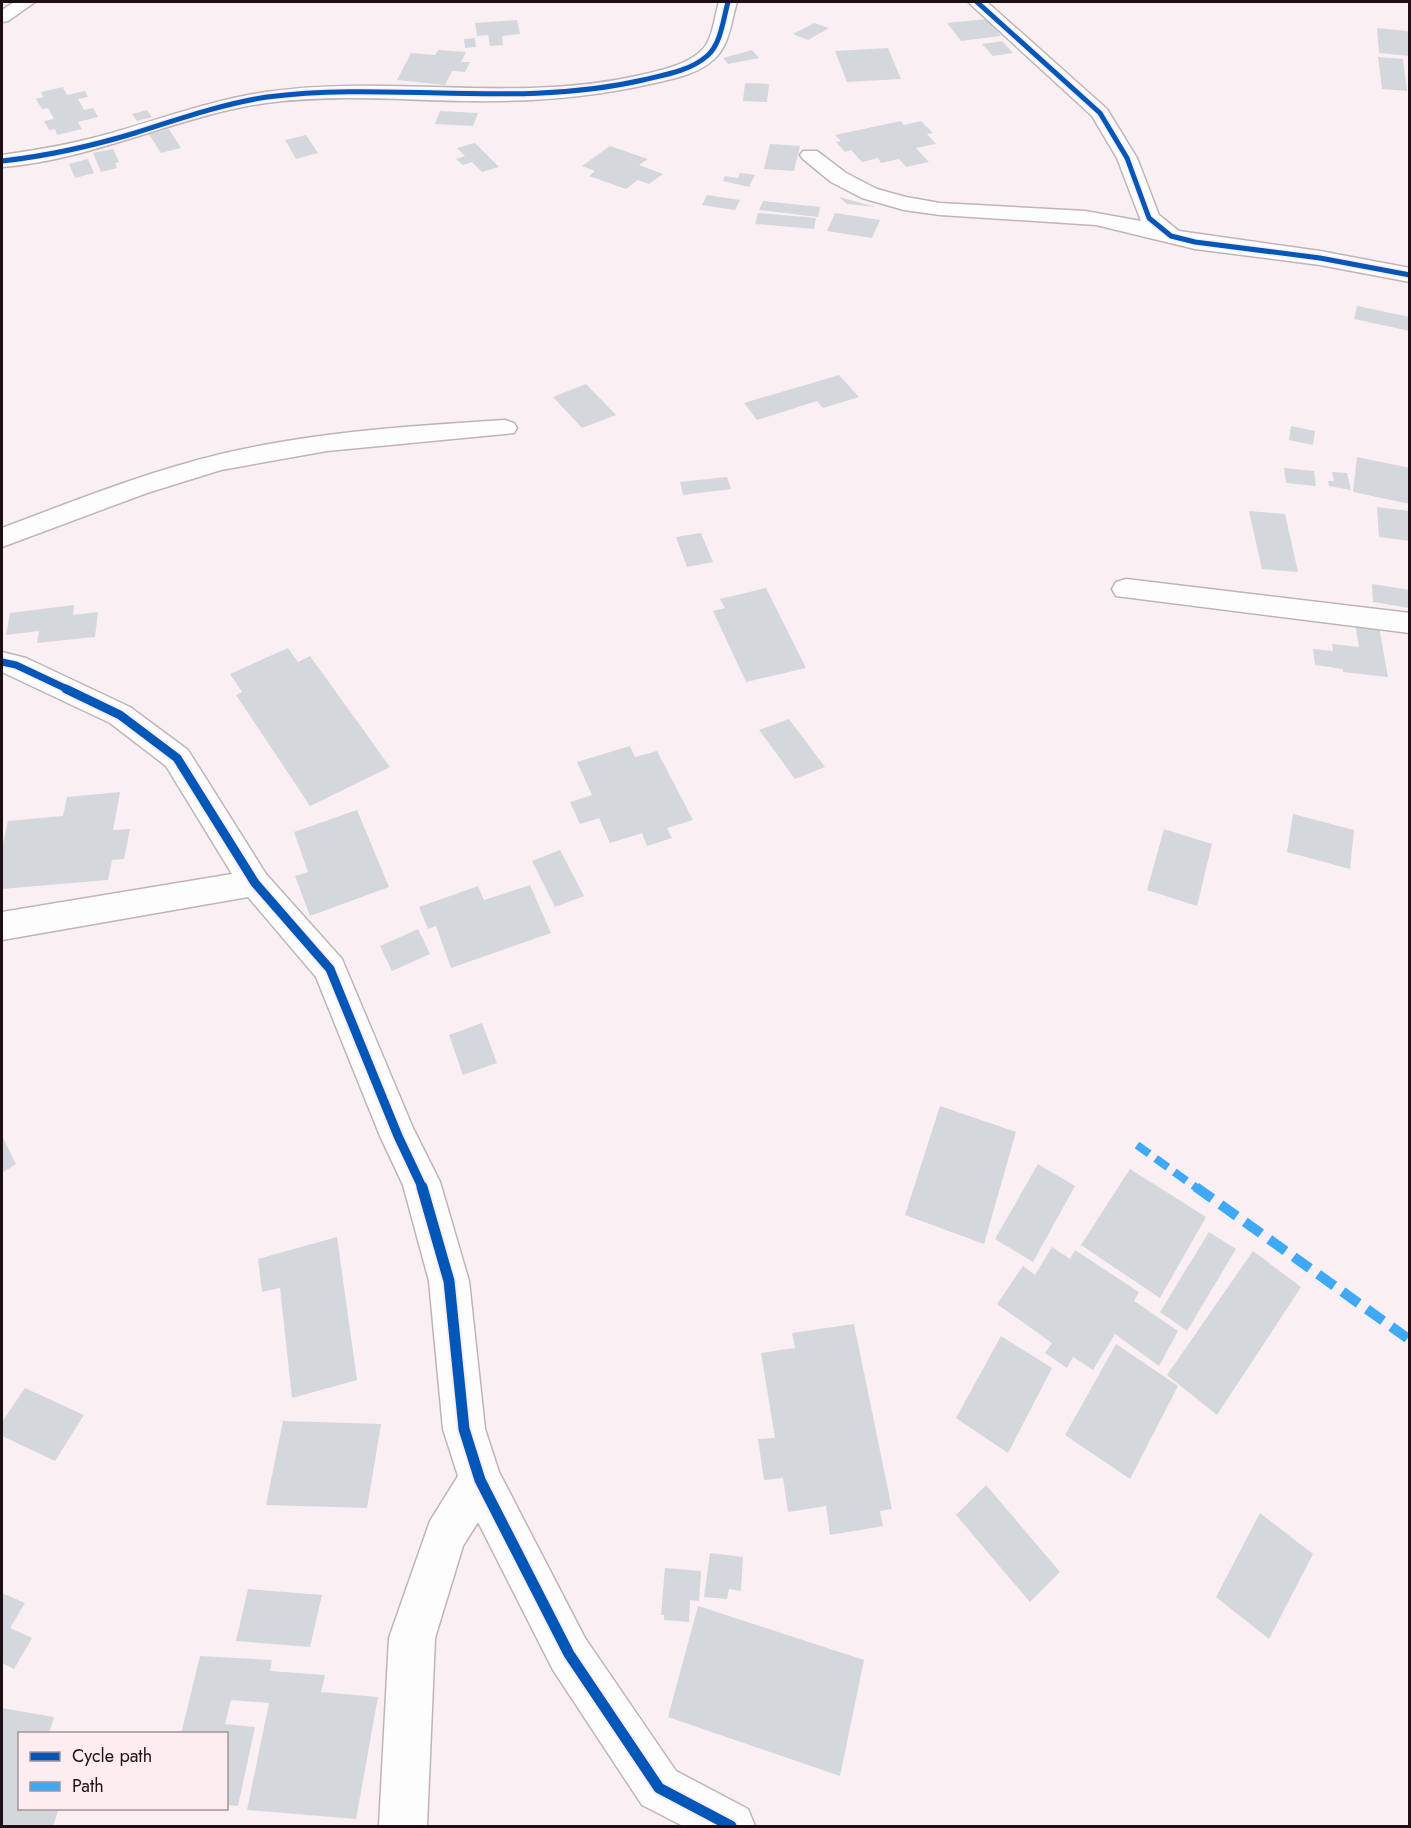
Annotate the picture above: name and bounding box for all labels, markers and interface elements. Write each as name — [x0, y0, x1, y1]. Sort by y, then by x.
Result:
legend — [18, 1732, 228, 1810]
text: Cycle path — [72, 1743, 152, 1769]
text: Path — [72, 1773, 104, 1799]

